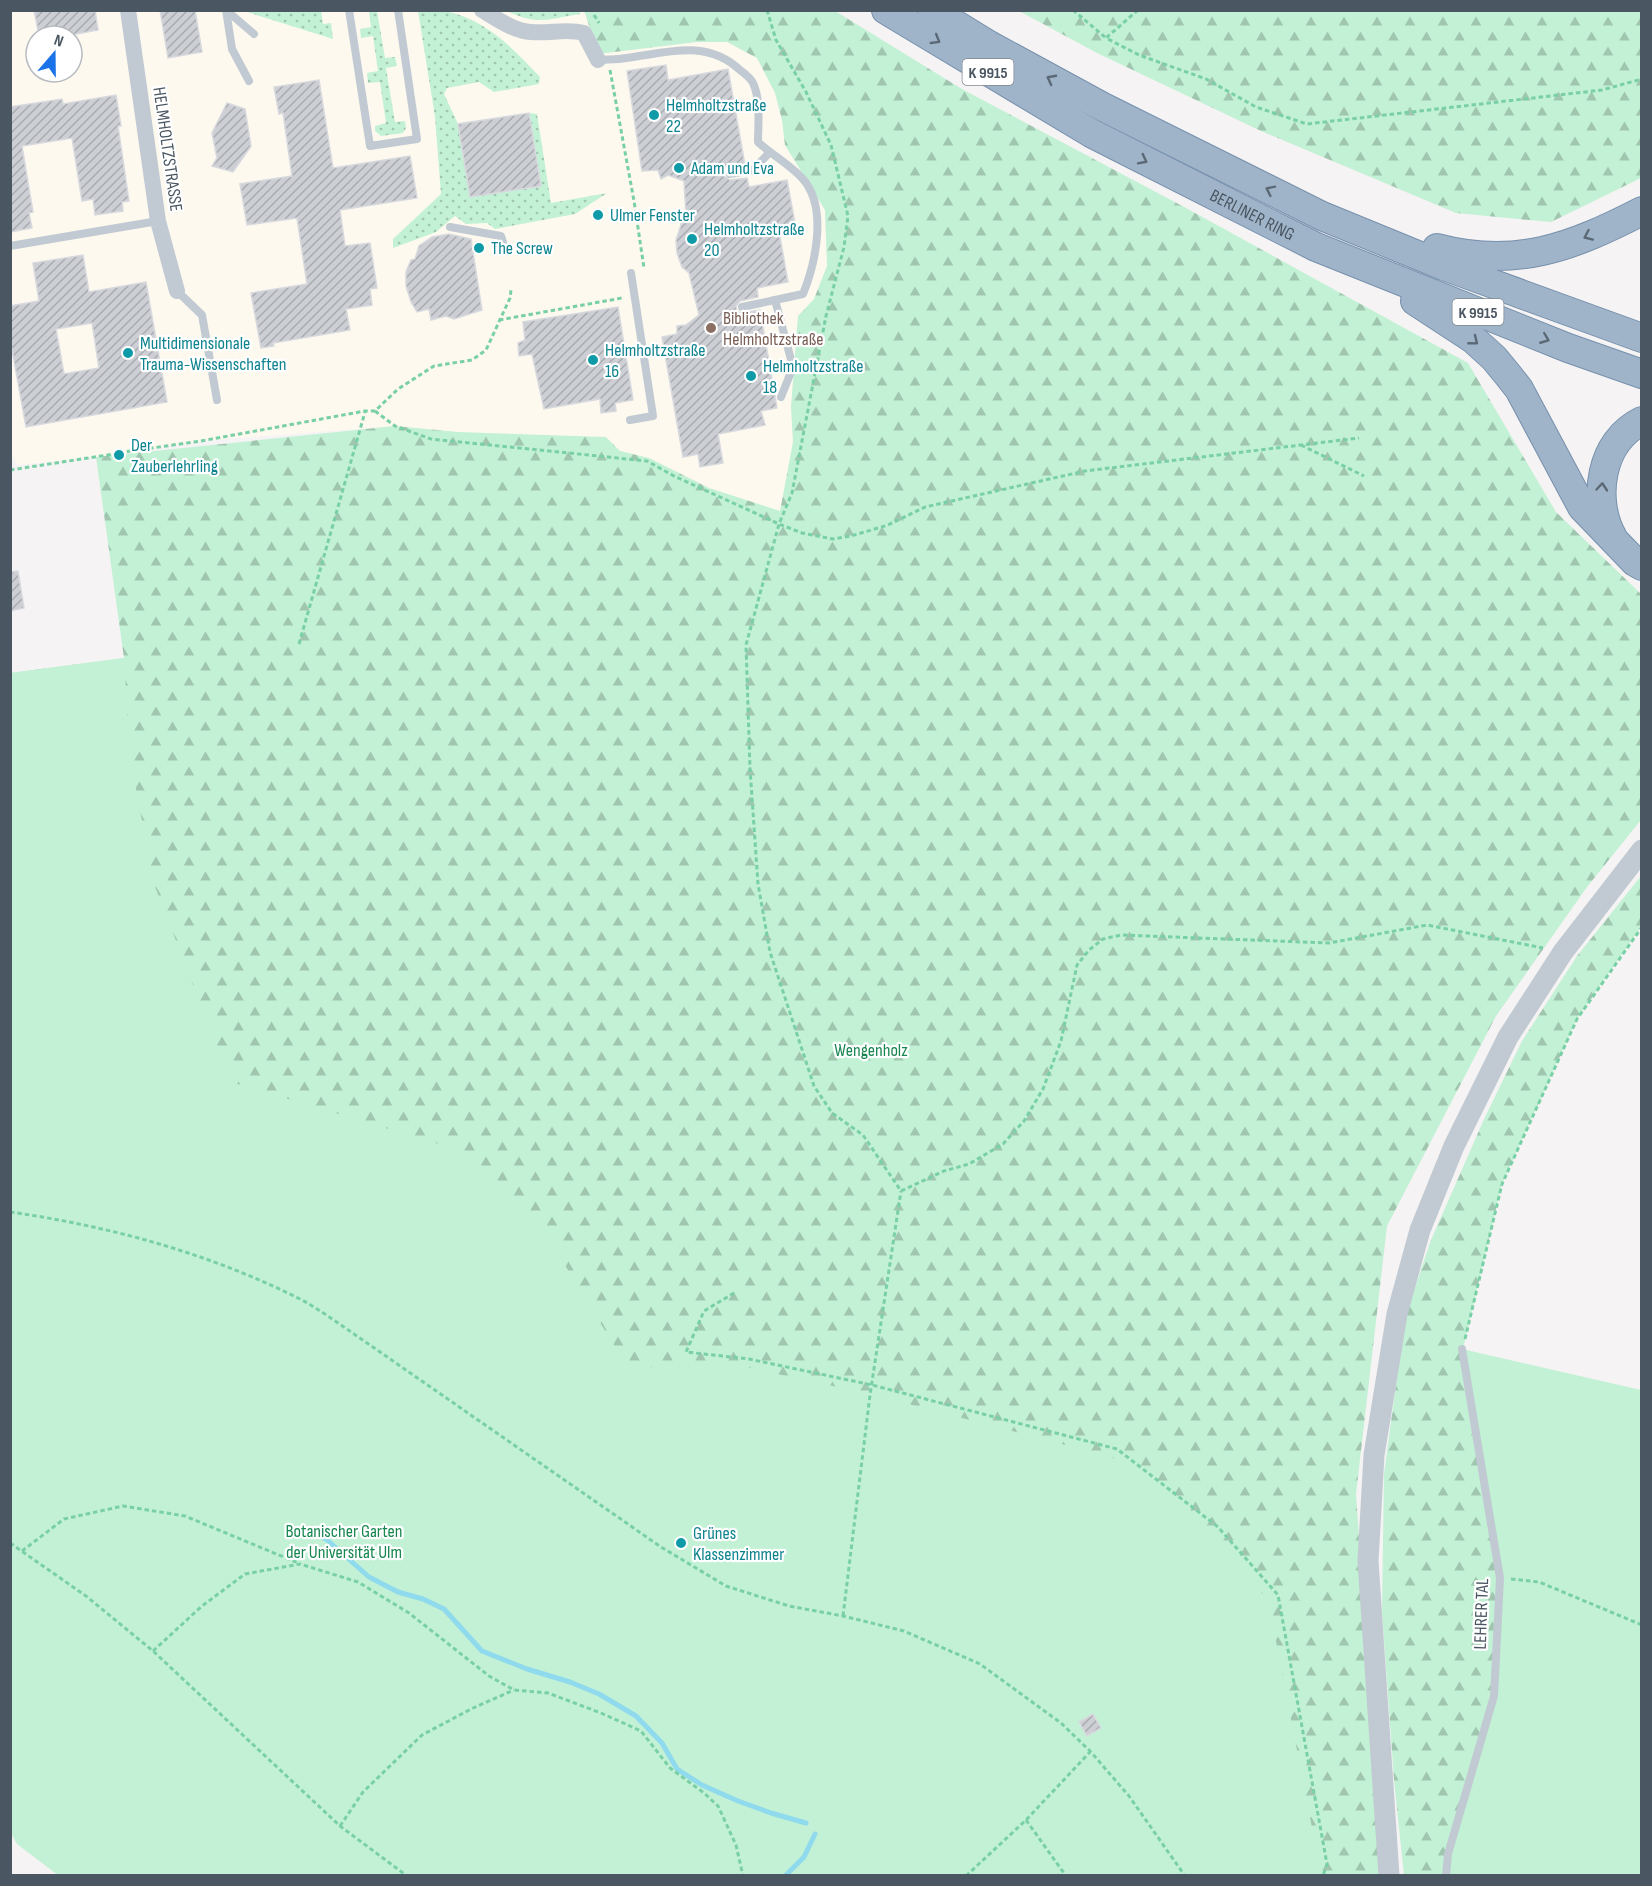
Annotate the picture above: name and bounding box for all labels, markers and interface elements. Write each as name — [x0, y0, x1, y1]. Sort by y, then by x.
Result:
north arrow — [24, 24, 84, 84]
text: N — [51, 31, 66, 52]
one-way arrow — [930, 33, 940, 45]
road number: K 9915 — [962, 59, 1014, 85]
one-way arrow — [1047, 75, 1057, 86]
street label: HELMHOLTZSTRASSE — [148, 85, 187, 213]
place label: Helmholtzstraße 22 — [666, 95, 766, 137]
marker: Helmholtzstraße 22 — [647, 108, 661, 122]
one-way arrow — [1137, 152, 1148, 164]
place label: Adam und Eva — [690, 158, 774, 179]
marker: Adam und Eva — [672, 161, 686, 175]
street label: BERLINER RING — [1206, 185, 1298, 245]
one-way arrow — [1265, 186, 1276, 198]
place label: Ulmer Fenster — [610, 205, 695, 226]
marker: Ulmer Fenster — [591, 208, 605, 222]
place label: Helmholtzstraße 20 — [704, 219, 804, 261]
one-way arrow — [1584, 228, 1595, 240]
marker: Helmholtzstraße 20 — [685, 232, 699, 246]
place label: The Screw — [491, 238, 553, 259]
marker: The Screw — [472, 241, 486, 255]
road number: K 9915 — [1452, 299, 1504, 325]
place label: Bibliothek Helmholtzstraße — [723, 308, 823, 350]
marker: Bibliothek Helmholtzstraße — [704, 321, 718, 335]
one-way arrow — [1539, 332, 1550, 344]
place label: Multidimensionale Trauma-Wissenschaften — [140, 333, 286, 375]
one-way arrow — [1467, 334, 1478, 345]
place label: Helmholtzstraße 16 — [605, 340, 705, 382]
marker: Multidimensionale Trauma-Wissenschaften — [121, 346, 135, 360]
marker: Helmholtzstraße 16 — [586, 353, 600, 367]
place label: Helmholtzstraße 18 — [763, 356, 863, 398]
marker: Helmholtzstraße 18 — [744, 369, 758, 383]
place label: Der Zauberlehrling — [131, 435, 218, 477]
marker: Der Zauberlehrling — [112, 448, 126, 462]
one-way arrow — [1595, 483, 1608, 492]
park label: Wengenholz — [834, 1040, 908, 1061]
park label: Botanischer Garten der Universität Ulm — [286, 1521, 402, 1563]
place label: Grünes Klassenzimmer — [693, 1523, 784, 1565]
marker: Grünes Klassenzimmer — [674, 1536, 688, 1550]
street label: LEHRER TAL — [1470, 1578, 1493, 1650]

